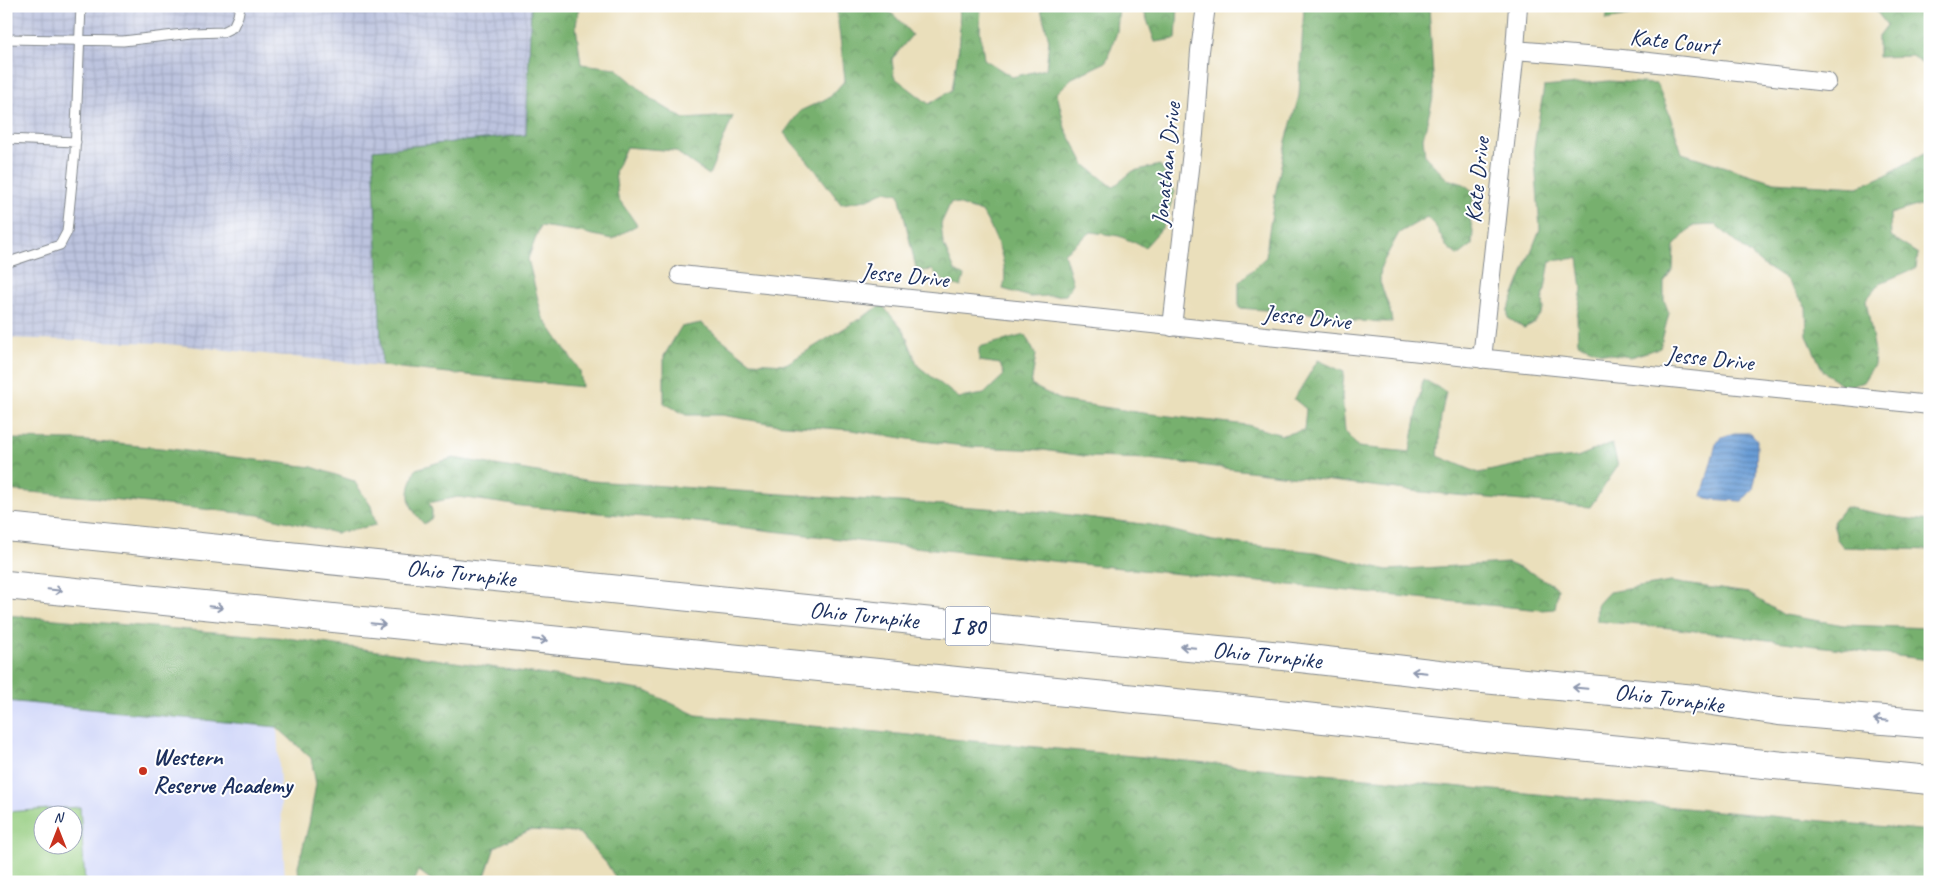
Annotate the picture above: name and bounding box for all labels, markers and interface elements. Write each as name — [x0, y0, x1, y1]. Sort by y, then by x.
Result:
street label: Kate Court — [1628, 21, 1723, 61]
street label: Jonathan Drive — [1144, 99, 1188, 228]
street label: Kate Drive — [1458, 134, 1497, 224]
street label: Jesse Drive — [859, 255, 952, 295]
street label: Jesse Drive — [1261, 297, 1354, 337]
street label: Jesse Drive — [1664, 338, 1757, 378]
street label: Ohio Turnpike — [405, 552, 519, 594]
one-way arrow — [46, 585, 62, 595]
street label: Ohio Turnpike — [808, 594, 922, 636]
one-way arrow — [208, 602, 224, 612]
road number: I 80 — [946, 606, 990, 646]
one-way arrow — [370, 619, 386, 628]
street label: Ohio Turnpike — [1211, 634, 1325, 676]
one-way arrow — [531, 635, 547, 645]
one-way arrow — [1180, 642, 1196, 652]
one-way arrow — [1411, 667, 1427, 677]
street label: Ohio Turnpike — [1613, 676, 1727, 720]
one-way arrow — [1573, 683, 1589, 693]
one-way arrow — [1873, 715, 1889, 724]
place label: Western Reserve Academy — [153, 742, 295, 800]
marker: Western Reserve Academy — [137, 765, 149, 777]
north arrow — [32, 806, 82, 856]
text: N — [54, 809, 65, 826]

